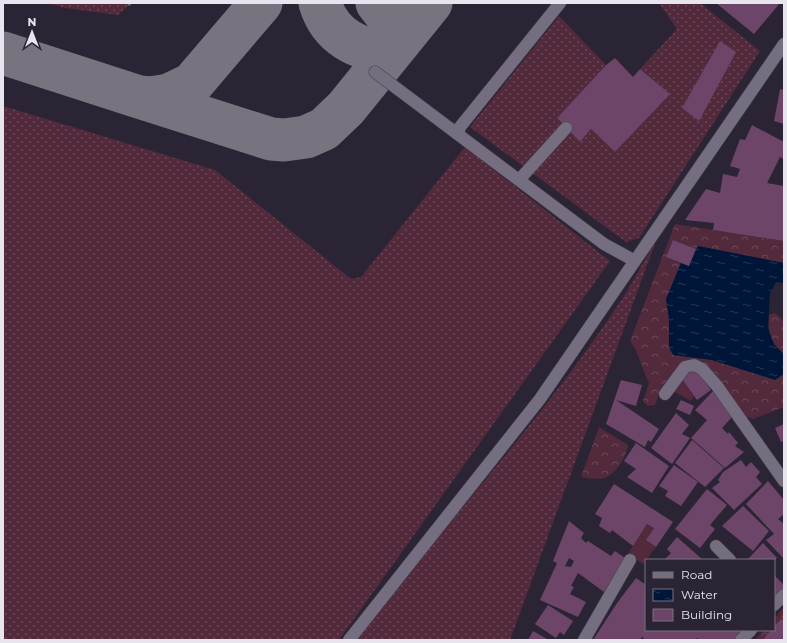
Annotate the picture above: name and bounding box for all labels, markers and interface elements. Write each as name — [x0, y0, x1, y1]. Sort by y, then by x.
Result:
north arrow — [12, 12, 52, 52]
text: N — [28, 15, 36, 29]
legend — [645, 559, 775, 631]
text: Road — [681, 567, 712, 582]
text: Water — [681, 587, 718, 602]
text: Building — [681, 607, 732, 622]

